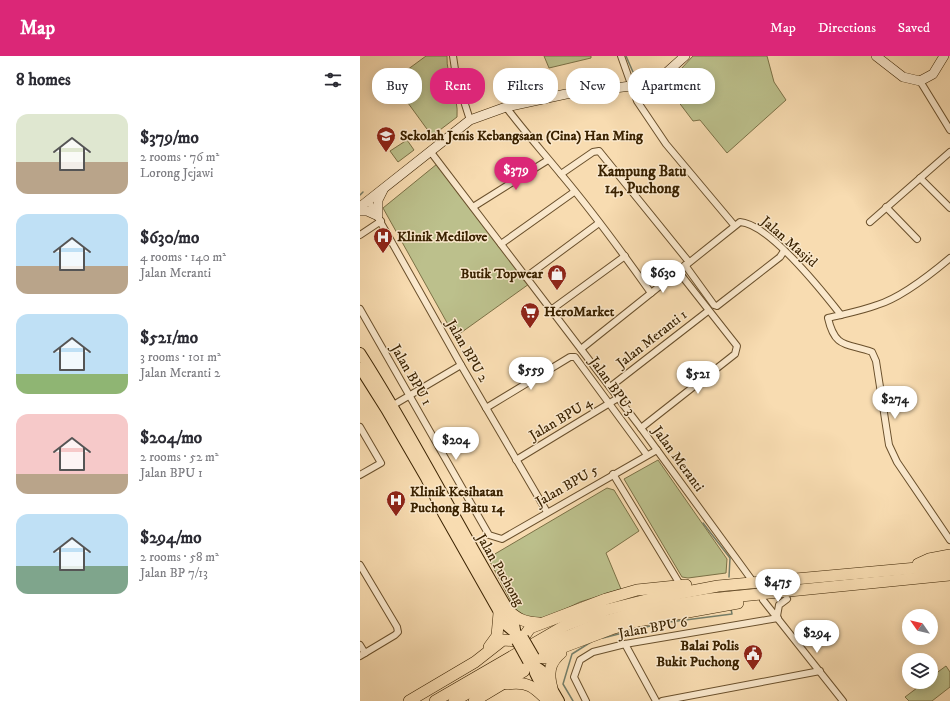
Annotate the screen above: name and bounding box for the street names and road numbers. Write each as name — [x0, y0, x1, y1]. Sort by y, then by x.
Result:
street label: Jalan Masjid — [756, 211, 821, 271]
street label: Jalan Meranti 1 — [611, 306, 691, 373]
street label: Jalan BPU 2 — [441, 315, 492, 386]
street label: Jalan BPU 1 — [385, 339, 436, 409]
street label: Jalan BPU 3 — [584, 352, 639, 419]
street label: Jalan BPU 4 — [524, 393, 597, 446]
street label: Jalan Meranti — [647, 421, 708, 496]
street label: Jalan BPU 5 — [531, 461, 602, 512]
street label: Jalan Puchong — [471, 529, 528, 610]
street label: Jalan BPU 6 — [615, 613, 690, 643]

